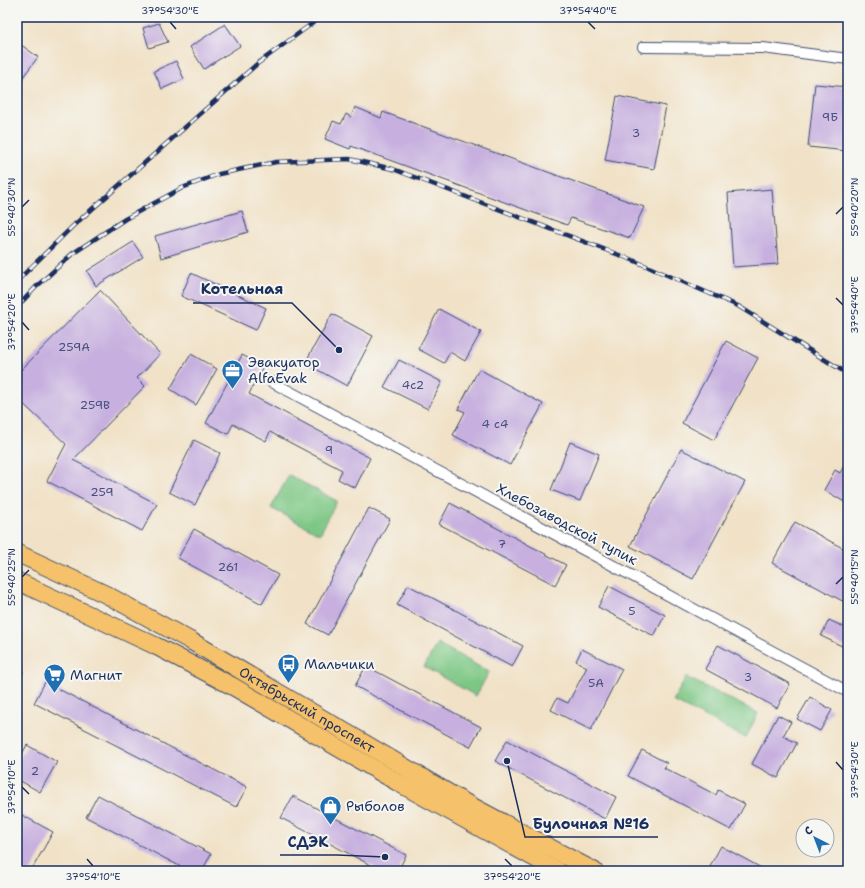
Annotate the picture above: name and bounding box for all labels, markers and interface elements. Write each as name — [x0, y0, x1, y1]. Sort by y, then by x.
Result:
text: 37°54'30"E — [141, 4, 199, 17]
text: 37°54'40"E — [559, 4, 617, 17]
house number: 9Б — [822, 109, 838, 125]
house number: 3 — [632, 125, 640, 141]
text: 55°40'30"N — [5, 178, 18, 236]
text: 55°40'20"N — [848, 178, 861, 236]
callout: Котельная — [193, 276, 292, 303]
text: 37°54'40"E — [848, 276, 861, 334]
text: Котельная — [201, 279, 283, 299]
text: 37°54'20"E — [5, 293, 18, 351]
house number: 259А — [58, 339, 90, 355]
place label: Эвакуатор AlfaEvak — [248, 353, 320, 387]
office icon: Эвакуатор AlfaEvak — [220, 357, 246, 390]
house number: 4с2 — [402, 377, 424, 393]
house number: 259В — [80, 397, 110, 413]
house number: 4 с4 — [482, 416, 508, 432]
house number: 9 — [325, 442, 333, 458]
street label: Хлебозаводской тупик — [493, 479, 641, 569]
house number: 259 — [90, 484, 114, 500]
house number: 7 — [498, 536, 506, 552]
text: 55°40'25"N — [5, 548, 18, 606]
text: 55°40'15"N — [848, 549, 861, 605]
house number: 261 — [218, 559, 238, 575]
house number: 5 — [628, 603, 636, 619]
bus stop icon: Мальчики — [276, 651, 302, 684]
place label: Мальчики — [304, 655, 374, 673]
supermarket icon: Магнит — [42, 662, 68, 695]
street label: Октябрьский проспект — [236, 663, 379, 757]
place label: Магнит — [70, 666, 123, 684]
house number: 3 — [744, 669, 752, 685]
house number: 5А — [588, 675, 604, 691]
text: 37°54'30"E — [848, 741, 861, 799]
text: 37°54'10"E — [5, 760, 18, 814]
house number: 2 — [31, 763, 39, 779]
shop icon: Рыболов — [317, 793, 343, 826]
place label: Рыболов — [346, 797, 405, 815]
callout: Булочная №16 — [525, 810, 658, 837]
text: Булочная №16 — [533, 814, 649, 834]
north arrow — [795, 818, 835, 858]
text: С — [801, 823, 816, 839]
callout: СДЭК — [280, 828, 337, 855]
text: СДЭК — [288, 832, 329, 852]
text: 37°54'10"E — [66, 870, 120, 883]
text: 37°54'20"E — [483, 870, 541, 883]

